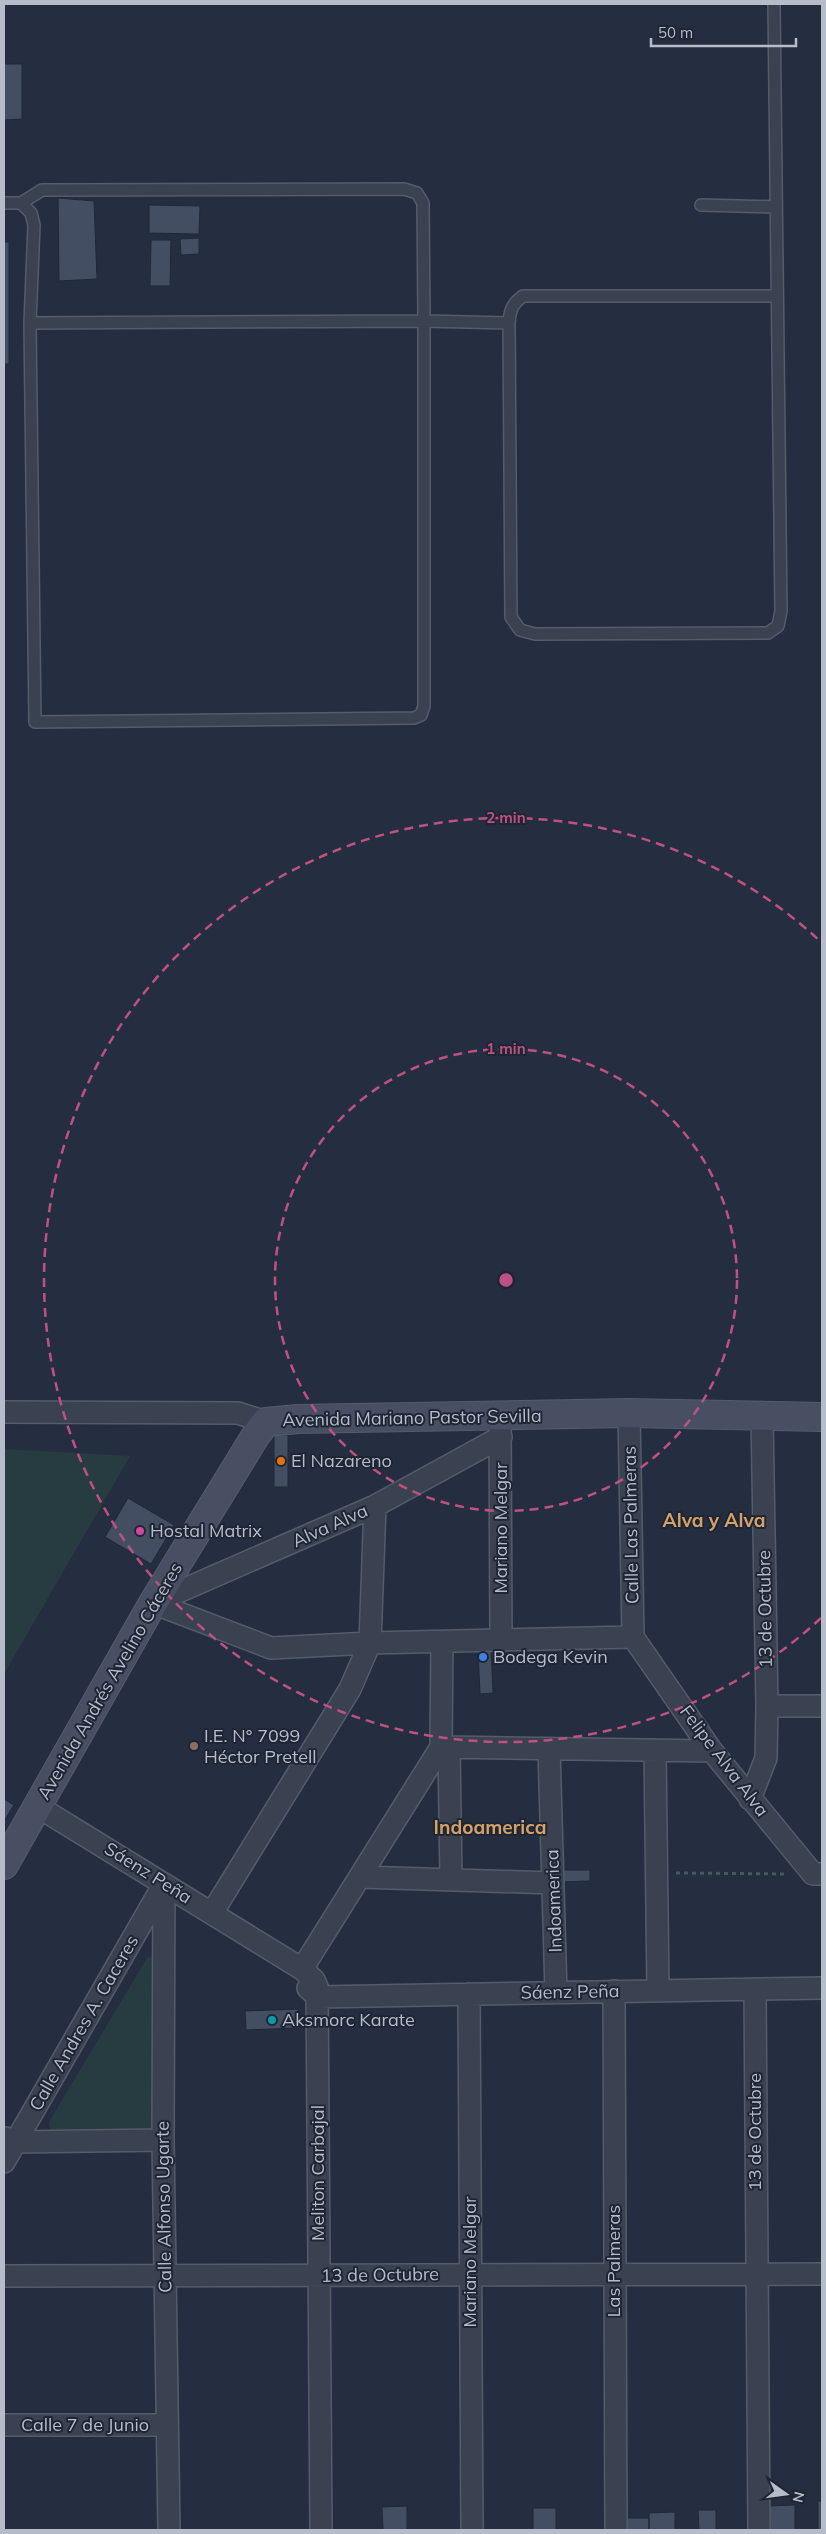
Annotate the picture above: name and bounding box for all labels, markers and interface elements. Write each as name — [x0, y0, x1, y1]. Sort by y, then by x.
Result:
scale bar — [651, 15, 796, 47]
text: 50 m — [658, 23, 693, 42]
text: 2 min — [486, 808, 526, 827]
text: 1 min — [486, 1039, 526, 1058]
centre of rings — [497, 1271, 515, 1289]
street label: Avenida Mariano Pastor Sevilla — [282, 1404, 542, 1431]
street label: Calle Las Palmeras — [618, 1446, 643, 1604]
place label: El Nazareno — [291, 1449, 392, 1472]
marker: El Nazareno — [275, 1455, 287, 1467]
street label: Mariano Melgar — [489, 1462, 512, 1594]
street label: Alva Alva — [289, 1499, 371, 1552]
district label: Alva y Alva — [663, 1508, 766, 1532]
place label: Hostal Matrix — [150, 1519, 262, 1542]
marker: Hostal Matrix — [134, 1525, 146, 1537]
street label: 13 de Octubre — [752, 1550, 777, 1668]
street label: Avenida Andrés Avelino Cáceres — [32, 1558, 187, 1804]
place label: Bodega Kevin — [493, 1645, 608, 1668]
marker: Bodega Kevin — [477, 1651, 489, 1663]
street label: Felipe Alva Alva — [675, 1700, 774, 1821]
place label: I.E. N° 7099 Héctor Pretell — [204, 1724, 317, 1768]
marker: I.E. N° 7099 Héctor Pretell — [188, 1740, 200, 1752]
district label: Indoamerica — [434, 1815, 546, 1839]
street label: Sáenz Peña — [100, 1837, 196, 1909]
street label: Indoamerica — [540, 1849, 567, 1953]
street label: Calle Andres A. Caceres — [24, 1931, 143, 2115]
street label: Sáenz Peña — [520, 1979, 620, 2004]
place label: Aksmorc Karate — [282, 2008, 415, 2031]
marker: Aksmorc Karate — [266, 2014, 278, 2026]
street label: 13 de Octubre — [743, 2073, 766, 2191]
street label: Meliton Carbajal — [306, 2105, 329, 2241]
street label: Calle Alfonso Ugarte — [151, 2121, 176, 2293]
street label: Mariano Melgar — [458, 2196, 481, 2328]
street label: Las Palmeras — [602, 2205, 625, 2317]
street label: 13 de Octubre — [321, 2262, 439, 2287]
street label: Calle 7 de Junio — [21, 2413, 149, 2436]
north arrow — [761, 2469, 811, 2519]
text: N — [789, 2490, 809, 2504]

